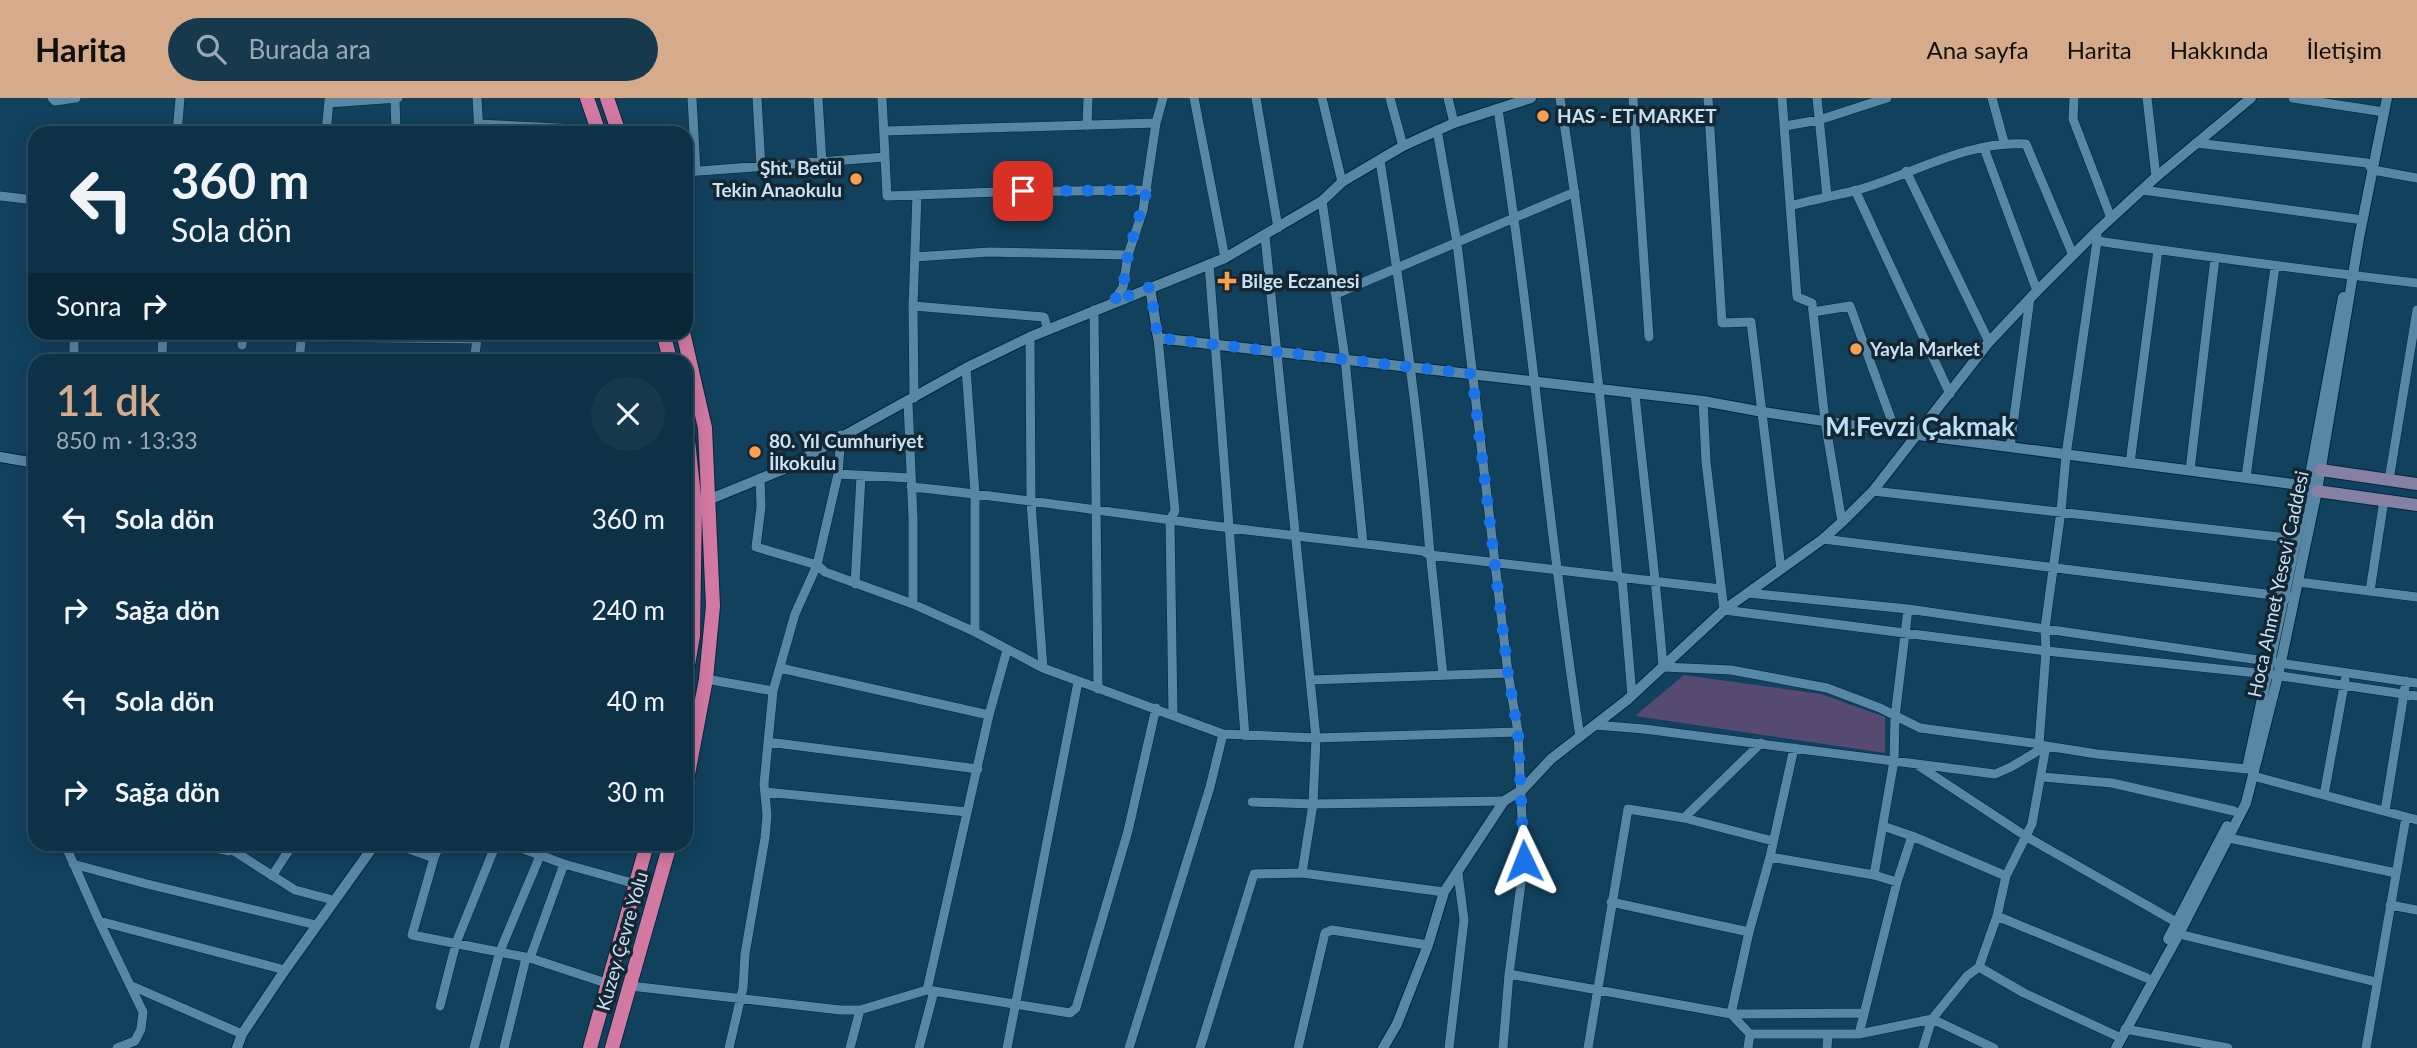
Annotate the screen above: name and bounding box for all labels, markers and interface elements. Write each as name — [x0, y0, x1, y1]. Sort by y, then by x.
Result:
search box — [168, 18, 658, 81]
text: Harita — [35, 29, 126, 69]
icon: search — [192, 30, 230, 68]
text: Burada ara — [248, 33, 371, 65]
text: Ana sayfa — [1926, 35, 2029, 64]
text: Harita — [2067, 35, 2132, 64]
text: Hakkında — [2170, 35, 2269, 64]
text: İletişim — [2307, 35, 2382, 64]
place label: HAS - ET MARKET — [1557, 104, 1717, 127]
marker: HAS - ET MARKET — [1535, 108, 1551, 124]
text: 360 m — [171, 151, 309, 209]
icon: left — [56, 154, 147, 245]
place label: Şht. Betül Tekin Anaokulu — [712, 156, 842, 201]
pin — [993, 161, 1053, 221]
marker: Şht. Betül Tekin Anaokulu — [848, 171, 864, 187]
icon: arrive — [1004, 172, 1042, 210]
text: Sola dön — [171, 210, 292, 249]
place label: Bilge Eczanesi — [1241, 269, 1360, 292]
marker: Bilge Eczanesi — [1219, 273, 1235, 289]
icon: right — [135, 287, 173, 325]
text: Sonra — [56, 290, 121, 322]
place label: Yayla Market — [1869, 337, 1980, 360]
marker: Yayla Market — [1848, 341, 1864, 357]
text: 11 dk — [56, 375, 161, 425]
button: close — [591, 377, 665, 451]
district label: M.Fevzi Çakmak — [1825, 410, 2015, 442]
text: 850 m · 13:33 — [56, 426, 198, 454]
place label: 80. Yıl Cumhuriyet İlkokulu — [769, 429, 923, 474]
marker: 80. Yıl Cumhuriyet İlkokulu — [747, 444, 763, 460]
street label: Hoca Ahmet Yesevi Caddesi — [2242, 469, 2313, 699]
icon: left — [56, 500, 94, 538]
text: Sola dön — [115, 503, 215, 535]
text: 360 m — [592, 503, 665, 535]
icon: right — [56, 591, 94, 629]
text: Sağa dön — [115, 594, 220, 626]
text: 240 m — [592, 594, 665, 626]
icon: left — [56, 682, 94, 720]
text: Sola dön — [115, 685, 215, 717]
text: 40 m — [607, 685, 665, 717]
icon: right — [56, 773, 94, 811]
text: Sağa dön — [115, 776, 220, 808]
text: 30 m — [607, 776, 665, 808]
position arrow — [1487, 824, 1561, 898]
street label: Kuzey Çevre Yolu — [591, 869, 652, 1013]

